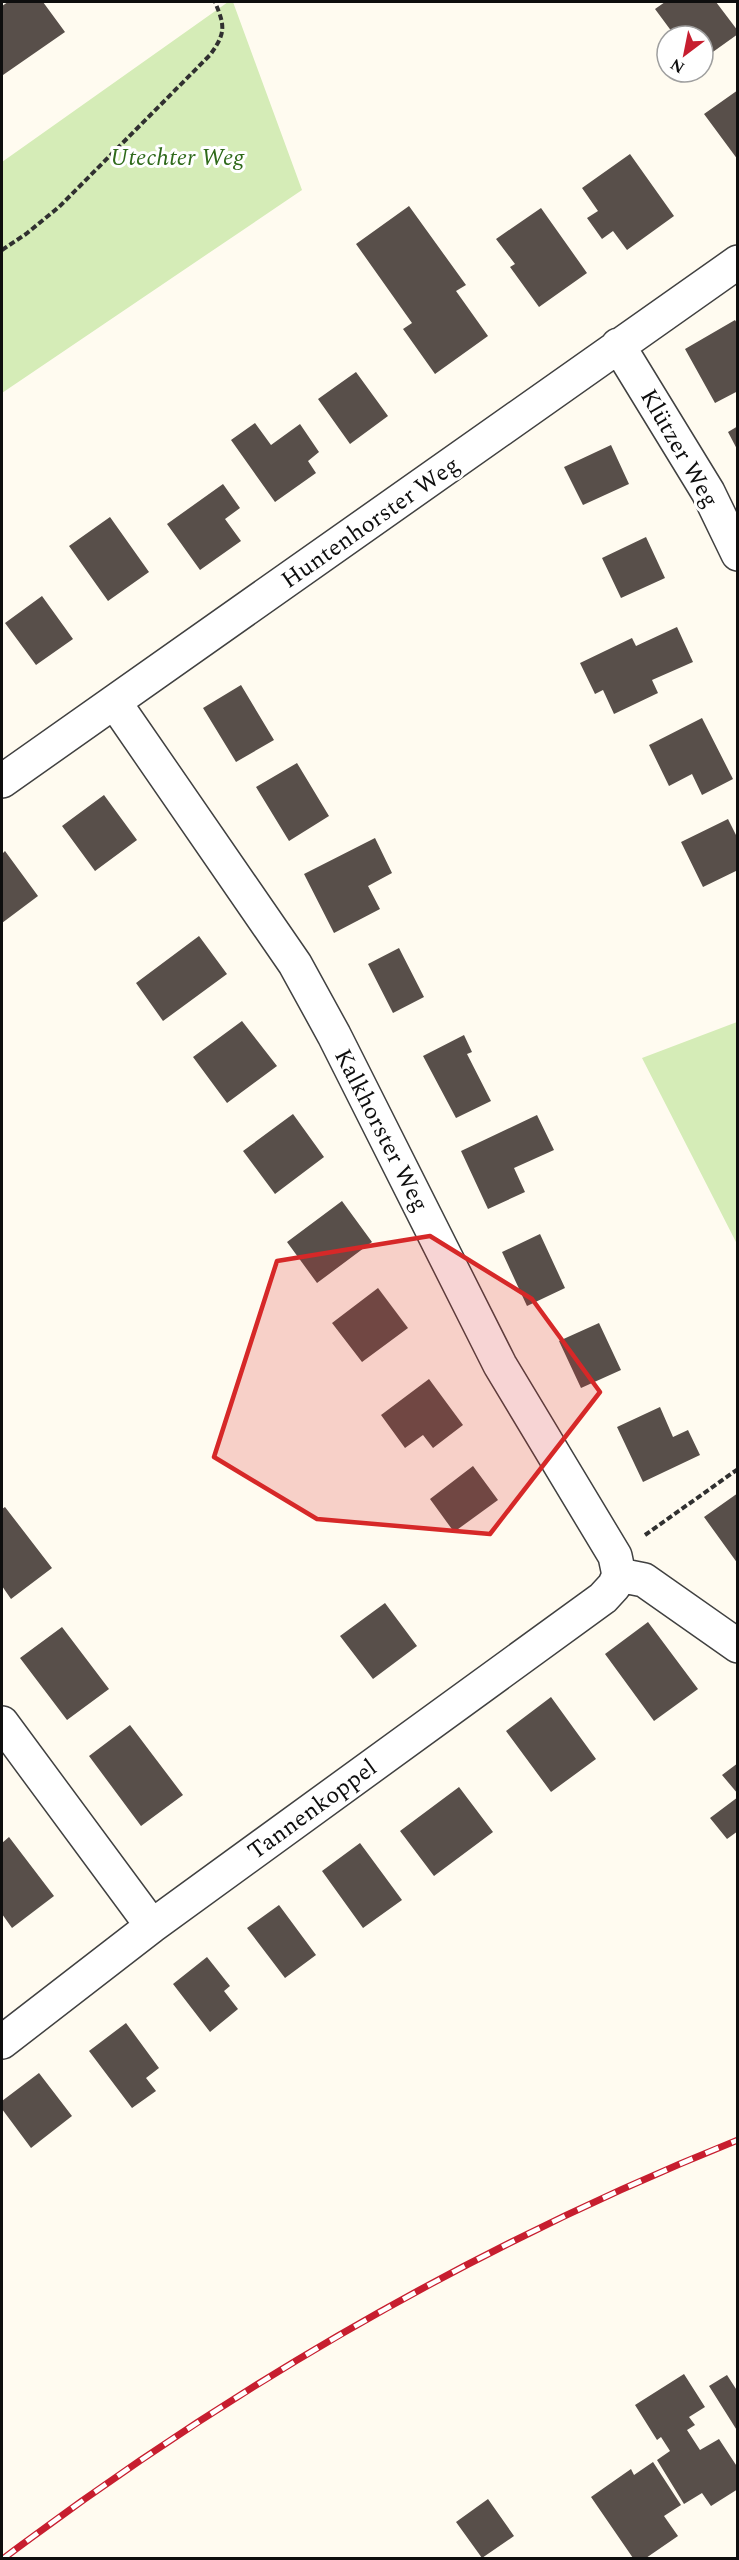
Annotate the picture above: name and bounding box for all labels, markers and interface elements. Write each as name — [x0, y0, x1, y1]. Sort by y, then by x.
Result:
north arrow — [655, 24, 715, 84]
text: N — [666, 52, 689, 80]
park label: Utechter Weg — [110, 140, 245, 176]
street label: Klützer Weg — [631, 382, 728, 515]
street label: Huntenhorster Weg — [274, 448, 467, 598]
street label: Kalkhorster Weg — [325, 1043, 438, 1218]
street label: Tannenkoppel — [240, 1750, 385, 1869]

